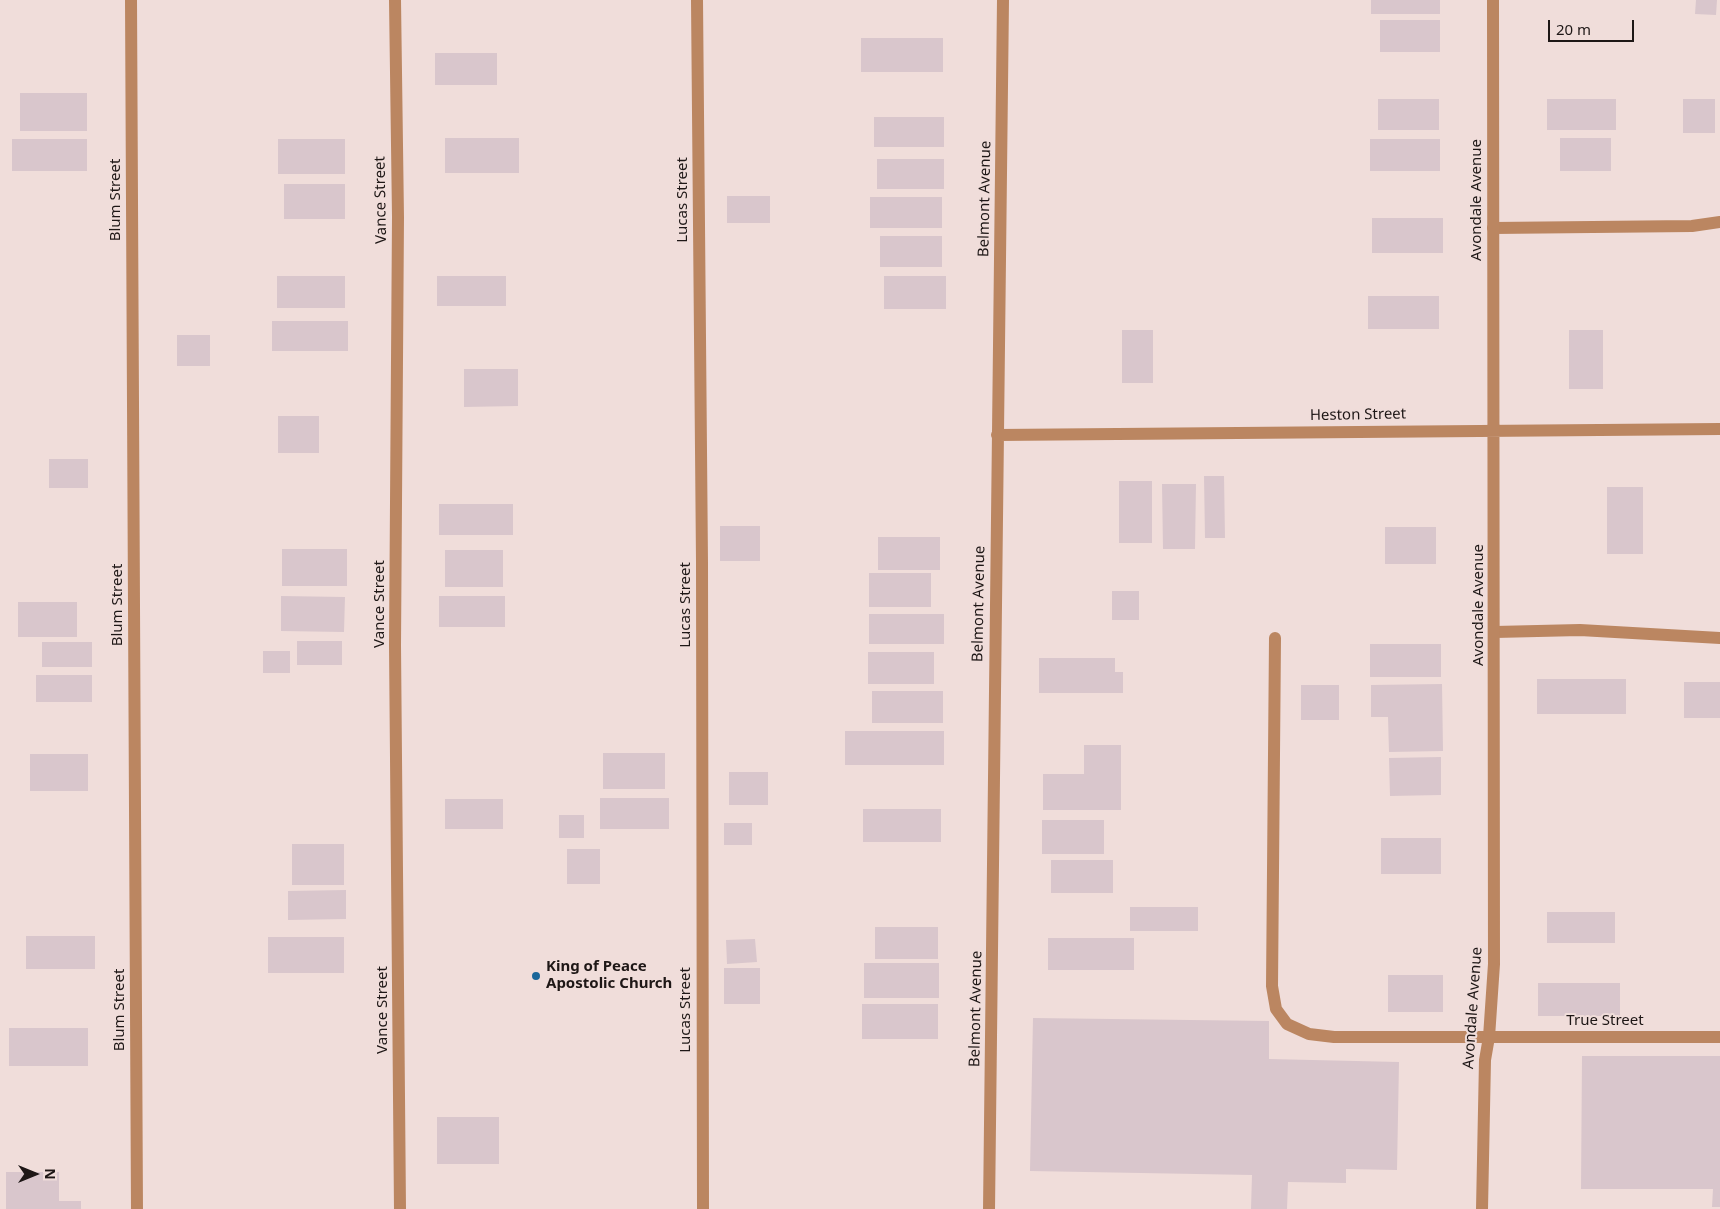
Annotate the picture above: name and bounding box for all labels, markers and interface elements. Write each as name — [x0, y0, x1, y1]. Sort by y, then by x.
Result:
scale bar — [1550, 10, 1636, 42]
text: 20 m — [1556, 19, 1591, 39]
street label: Avondale Avenue — [1468, 139, 1486, 261]
street label: Belmont Avenue — [975, 141, 995, 257]
street label: Vance Street — [371, 156, 391, 244]
street label: Lucas Street — [674, 157, 692, 243]
street label: Blum Street — [107, 159, 125, 241]
street label: Heston Street — [1310, 405, 1406, 425]
street label: Avondale Avenue — [1470, 544, 1488, 666]
street label: Belmont Avenue — [969, 546, 989, 662]
street label: Vance Street — [371, 560, 389, 648]
street label: Lucas Street — [677, 562, 695, 648]
street label: Blum Street — [109, 564, 127, 646]
street label: Avondale Avenue — [1460, 946, 1486, 1070]
street label: Belmont Avenue — [966, 951, 986, 1067]
place label: King of Peace Apostolic Church — [546, 958, 672, 993]
street label: Vance Street — [374, 966, 392, 1054]
street label: Lucas Street — [677, 967, 695, 1053]
street label: Blum Street — [111, 969, 129, 1051]
marker: King of Peace Apostolic Church — [530, 970, 542, 982]
street label: True Street — [1566, 1012, 1644, 1030]
north arrow — [10, 1149, 60, 1199]
text: N — [41, 1168, 60, 1180]

